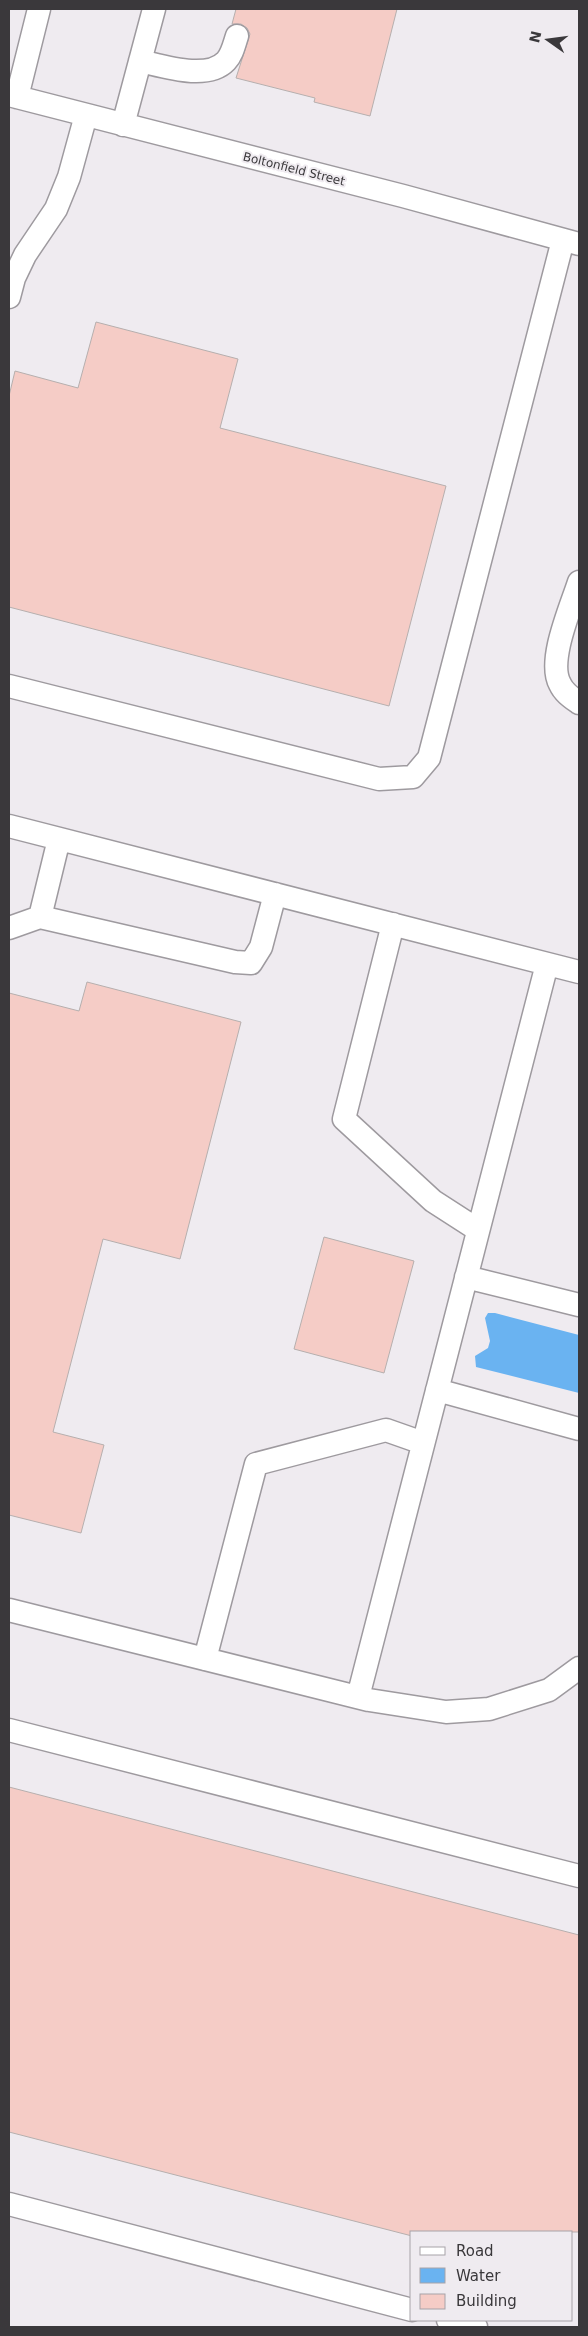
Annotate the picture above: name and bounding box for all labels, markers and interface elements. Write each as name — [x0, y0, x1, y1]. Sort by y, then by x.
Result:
north arrow — [523, 15, 573, 65]
text: N — [526, 29, 545, 44]
street label: Boltonfield Street — [241, 150, 347, 189]
legend — [410, 2231, 573, 2321]
text: Road — [456, 2242, 494, 2260]
text: Water — [456, 2267, 501, 2285]
text: Building — [456, 2292, 517, 2310]

